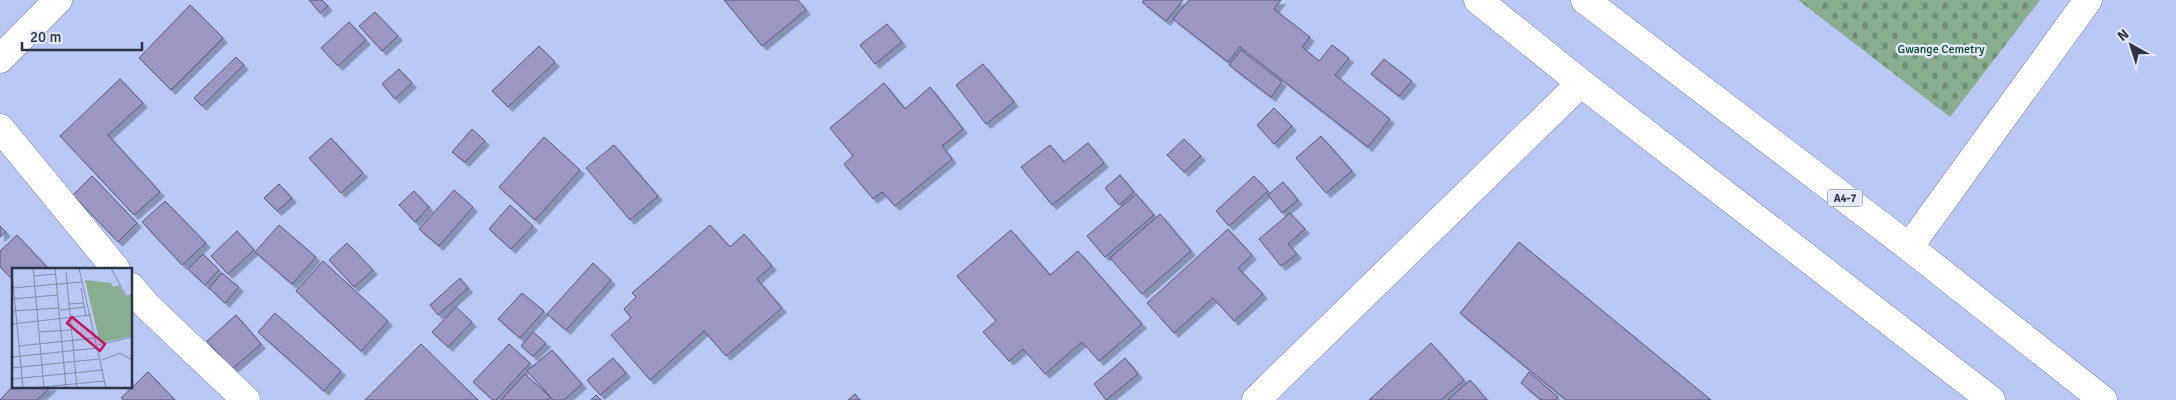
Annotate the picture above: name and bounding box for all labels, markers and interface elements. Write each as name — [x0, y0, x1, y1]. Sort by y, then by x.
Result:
scale bar — [22, 20, 142, 52]
north arrow — [2106, 20, 2156, 70]
text: N — [2114, 26, 2132, 45]
text: 20 m — [30, 28, 61, 46]
park label: Gwange Cemetry — [1897, 42, 1985, 57]
road number: A4-7 — [1828, 190, 1862, 207]
inset map — [12, 268, 132, 388]

